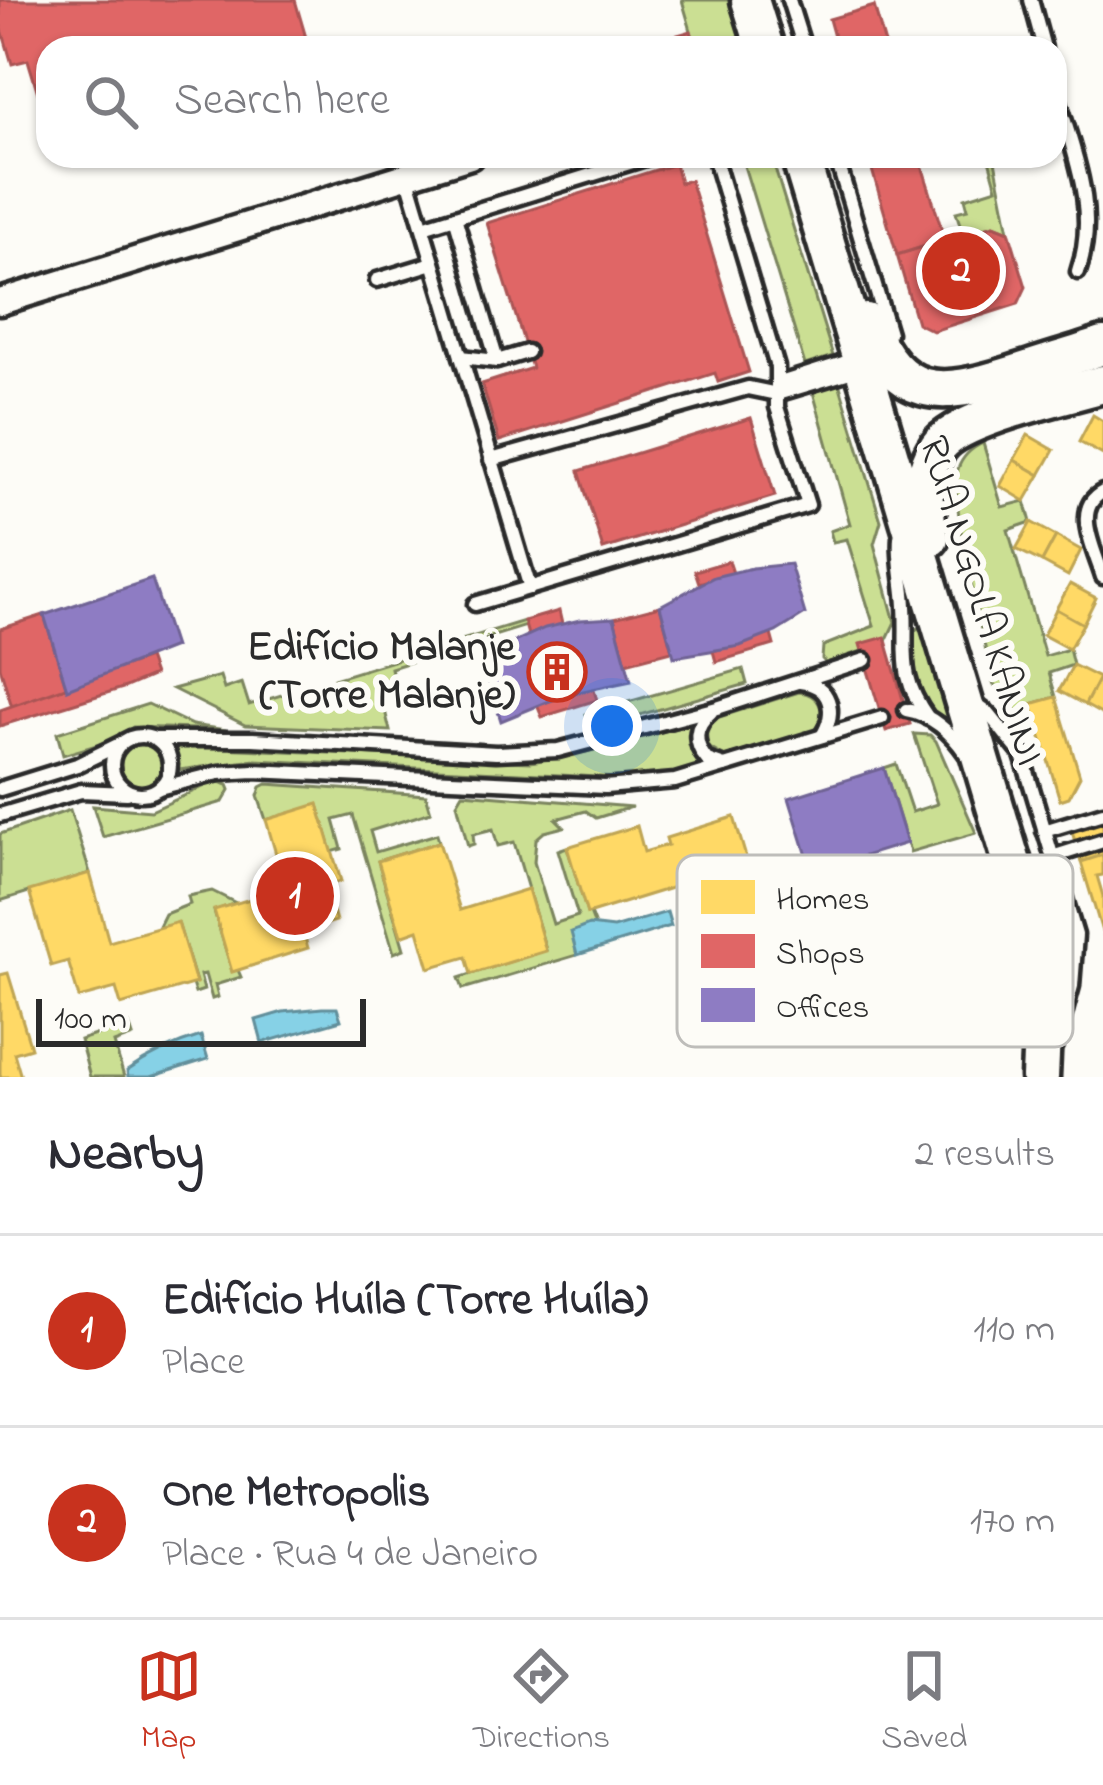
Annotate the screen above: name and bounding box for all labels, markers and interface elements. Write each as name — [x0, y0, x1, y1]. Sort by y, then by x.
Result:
search box — [36, 36, 1067, 168]
icon: search — [78, 69, 144, 135]
text: Search here — [174, 69, 390, 135]
pin: 2 — [922, 226, 1000, 316]
street label: RUA NGOLA KANINI — [901, 429, 1059, 773]
place label: Edifício Malanje (Torre Malanje) — [247, 618, 516, 727]
building icon: Edifício Malanje (Torre Malanje) — [526, 641, 588, 703]
your location — [582, 696, 642, 756]
pin: 1 — [256, 851, 334, 941]
legend — [677, 855, 1073, 1047]
text: Homes — [776, 877, 870, 925]
text: Shops — [776, 931, 865, 979]
text: Offices — [776, 985, 869, 1033]
scale bar — [36, 993, 366, 1046]
text: 100 m — [54, 996, 127, 1044]
text: Nearby — [48, 1118, 204, 1193]
text: 2 results — [915, 1127, 1055, 1184]
text: Edifício Huíla (Torre Huíla) — [162, 1269, 648, 1335]
text: 1 — [81, 1302, 93, 1359]
text: 110 m — [973, 1302, 1055, 1359]
text: Place — [162, 1335, 245, 1392]
text: One Metropolis — [162, 1461, 430, 1527]
text: 2 — [77, 1494, 97, 1551]
text: 170 m — [970, 1494, 1055, 1551]
text: Place · Rua 4 de Janeiro — [162, 1527, 538, 1584]
tab: Map — [136, 1643, 202, 1763]
tab: Directions — [473, 1643, 610, 1763]
tab: Saved — [881, 1643, 967, 1763]

